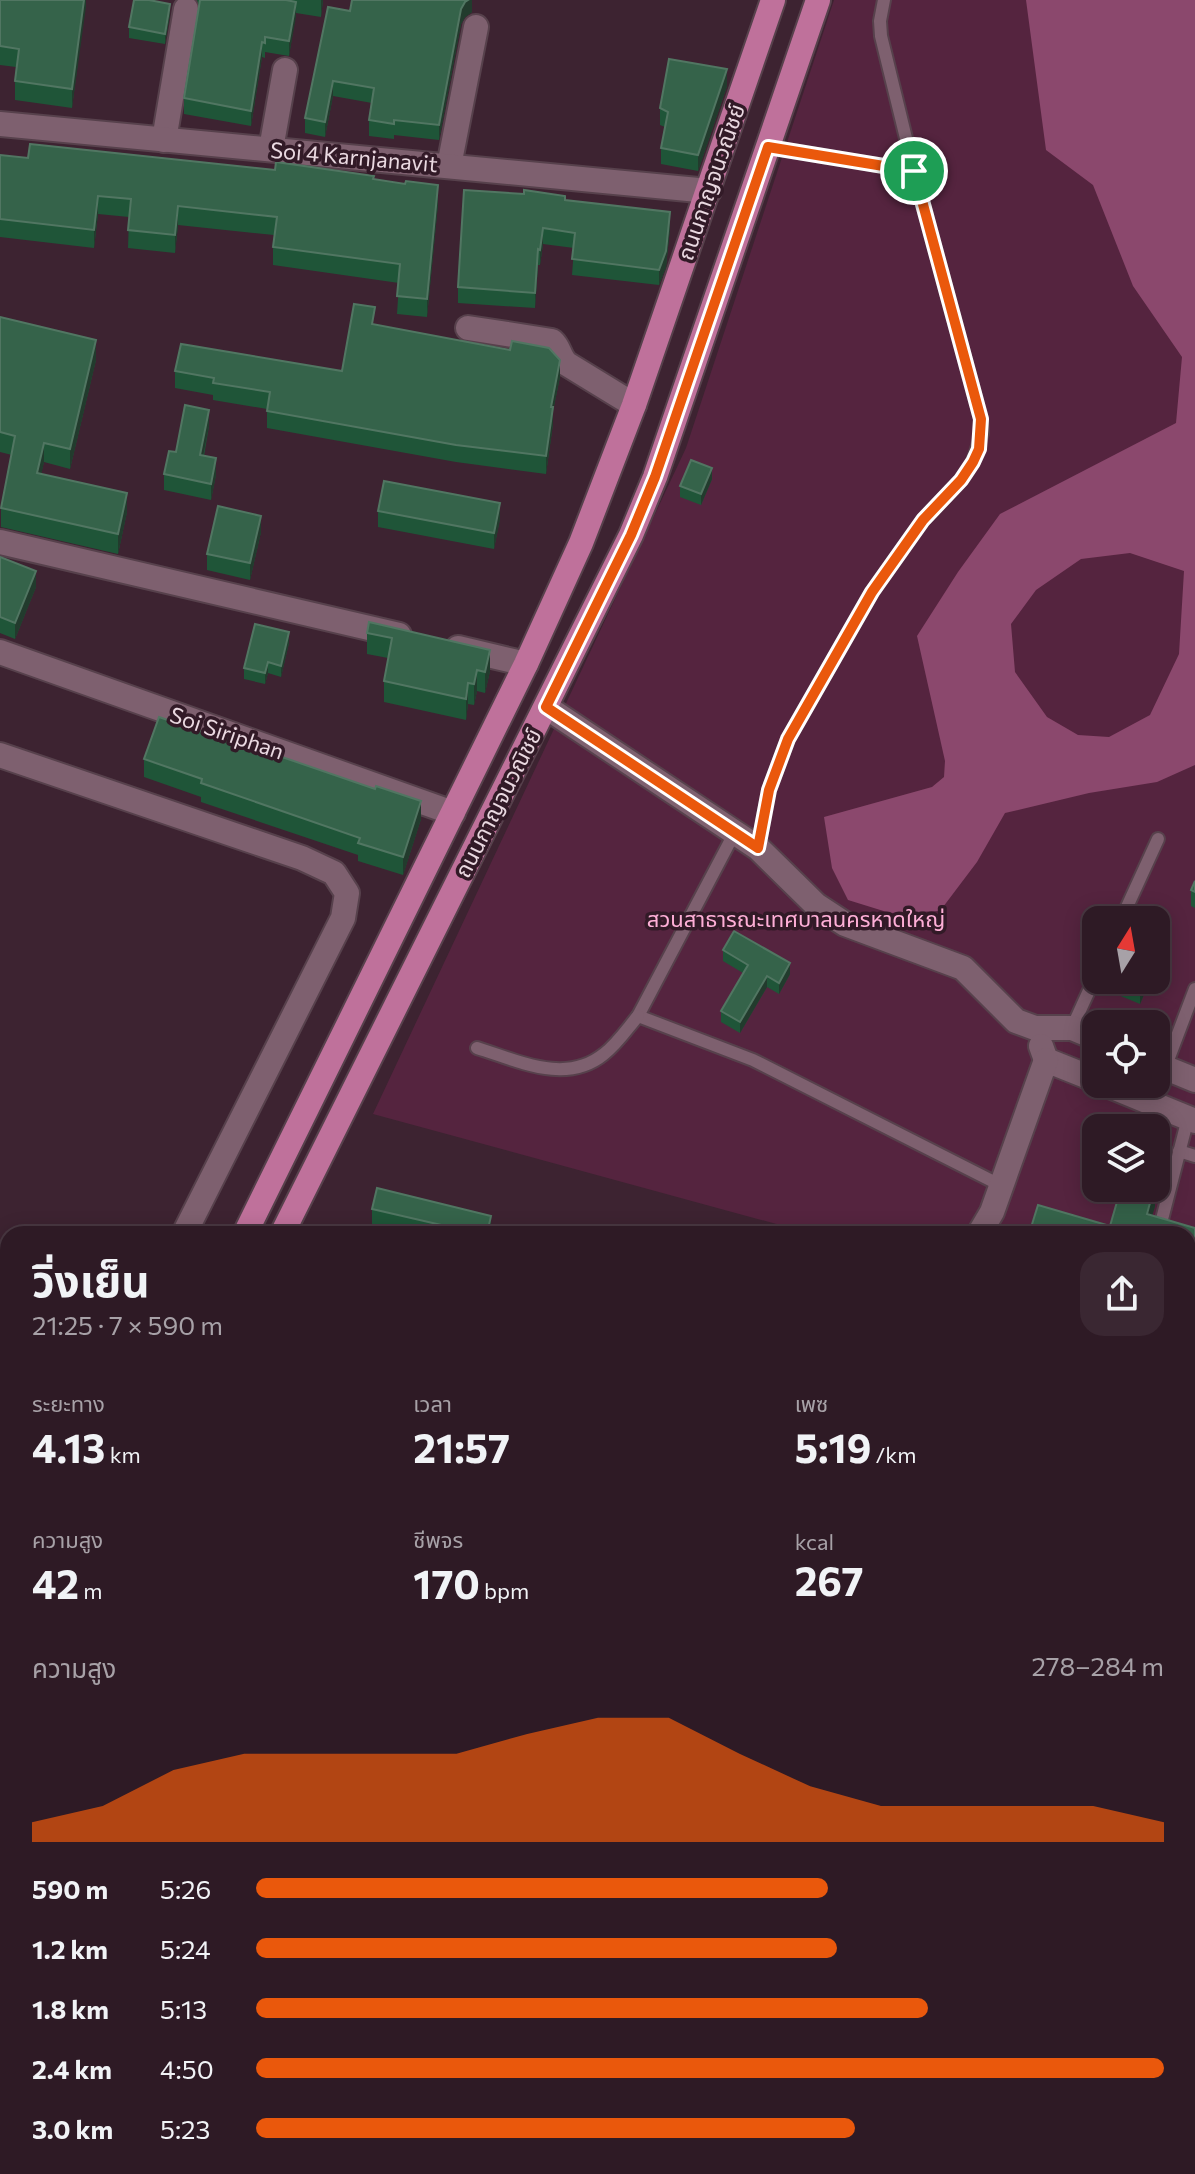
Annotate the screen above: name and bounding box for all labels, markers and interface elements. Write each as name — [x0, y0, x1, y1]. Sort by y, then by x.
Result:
street label: ถนนกาญจนวณิชย์ — [671, 100, 750, 264]
street label: Soi 4 Karnjanavit — [269, 136, 439, 177]
pin — [880, 137, 948, 205]
icon: arrive — [892, 149, 936, 193]
street label: Soi Siriphan — [167, 700, 288, 765]
street label: ถนนกาญจนวณิชย์ — [448, 724, 547, 882]
park label: สวนสาธารณะเทศบาลนครหาดใหญ่ — [647, 905, 945, 932]
north arrow — [1082, 906, 1170, 994]
map controls — [1082, 906, 1170, 1202]
button: locate — [1082, 1010, 1170, 1098]
button: layers — [1082, 1114, 1170, 1202]
text: วิ่งเย็น — [32, 1252, 150, 1306]
button: share — [1080, 1252, 1164, 1336]
text: 21:25 · 7 × 590 m — [32, 1309, 223, 1340]
text: ระยะทาง — [32, 1390, 105, 1417]
text: เวลา — [413, 1390, 452, 1417]
text: เพซ — [795, 1390, 828, 1417]
text: 4.13 — [32, 1422, 105, 1471]
text: 21:57 — [413, 1422, 510, 1471]
text: 5:19 — [795, 1422, 871, 1471]
text: km — [105, 1441, 141, 1468]
text: /km — [871, 1441, 916, 1468]
text: ความสูง — [32, 1526, 103, 1553]
text: ชีพจร — [413, 1526, 463, 1553]
text: kcal — [795, 1528, 834, 1555]
text: 267 — [795, 1555, 863, 1604]
text: 42 — [32, 1558, 79, 1607]
text: 170 — [413, 1558, 480, 1607]
text: m — [79, 1577, 102, 1604]
text: bpm — [480, 1577, 529, 1604]
text: 278–284 m — [1032, 1650, 1164, 1681]
text: ความสูง — [32, 1652, 116, 1683]
text: 590 m — [32, 1873, 108, 1904]
text: 5:26 — [160, 1873, 211, 1904]
text: 1.2 km — [32, 1933, 108, 1964]
text: 5:24 — [160, 1933, 211, 1964]
text: 1.8 km — [32, 1993, 109, 2024]
text: 5:13 — [160, 1993, 207, 2024]
text: 2.4 km — [32, 2053, 112, 2084]
text: 4:50 — [160, 2053, 214, 2084]
text: 3.0 km — [32, 2113, 113, 2144]
text: 5:23 — [160, 2113, 210, 2144]

